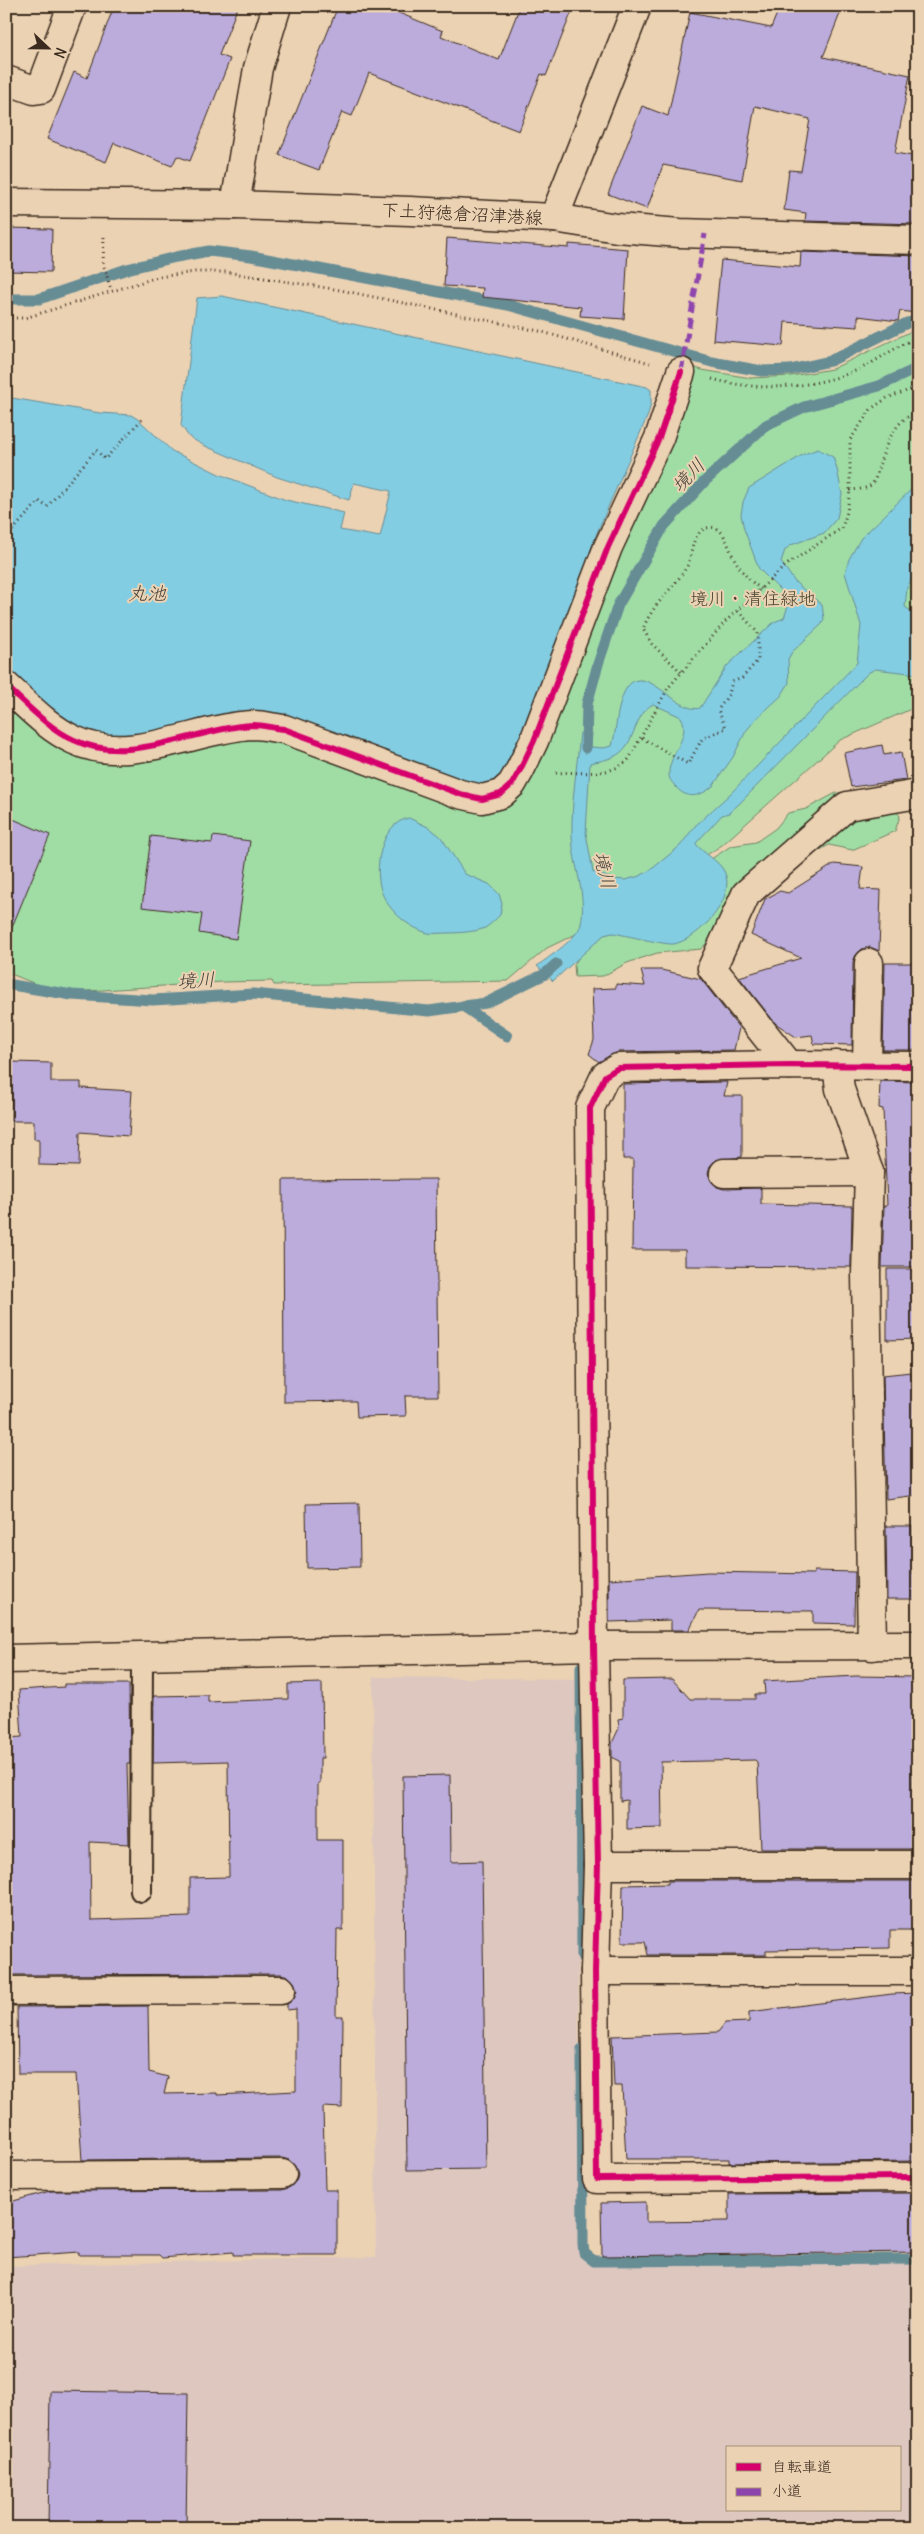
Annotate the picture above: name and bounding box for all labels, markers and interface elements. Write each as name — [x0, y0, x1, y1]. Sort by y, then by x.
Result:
north arrow — [22, 22, 72, 72]
text: N — [50, 45, 70, 61]
street label: 下土狩徳倉沼津港線 — [381, 198, 544, 229]
water label: 境川 — [666, 453, 710, 497]
water label: 丸池 — [128, 581, 167, 605]
park label: 境川・清住緑地 — [690, 587, 816, 610]
water label: 境川 — [589, 849, 621, 891]
water label: 境川 — [176, 967, 216, 993]
legend — [726, 2446, 902, 2512]
text: 自転車道 — [772, 2457, 832, 2476]
text: 小道 — [772, 2481, 802, 2500]

